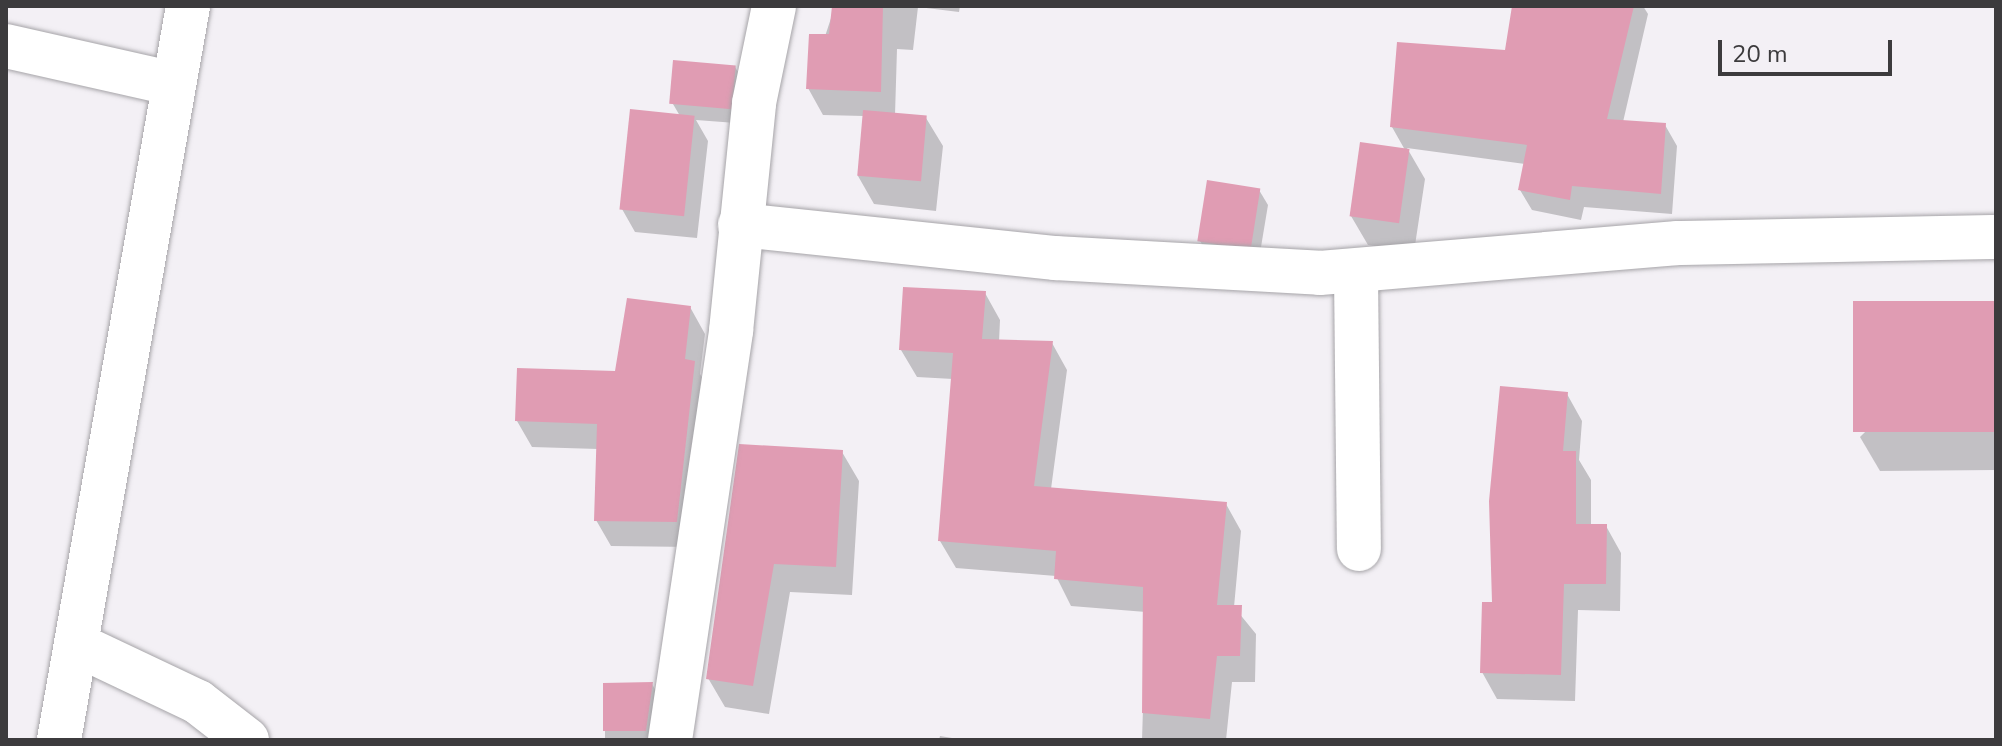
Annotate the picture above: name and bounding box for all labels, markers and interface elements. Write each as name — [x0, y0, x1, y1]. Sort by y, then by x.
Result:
scale bar — [1722, 24, 1896, 74]
text: 20 m — [1732, 38, 1788, 70]

